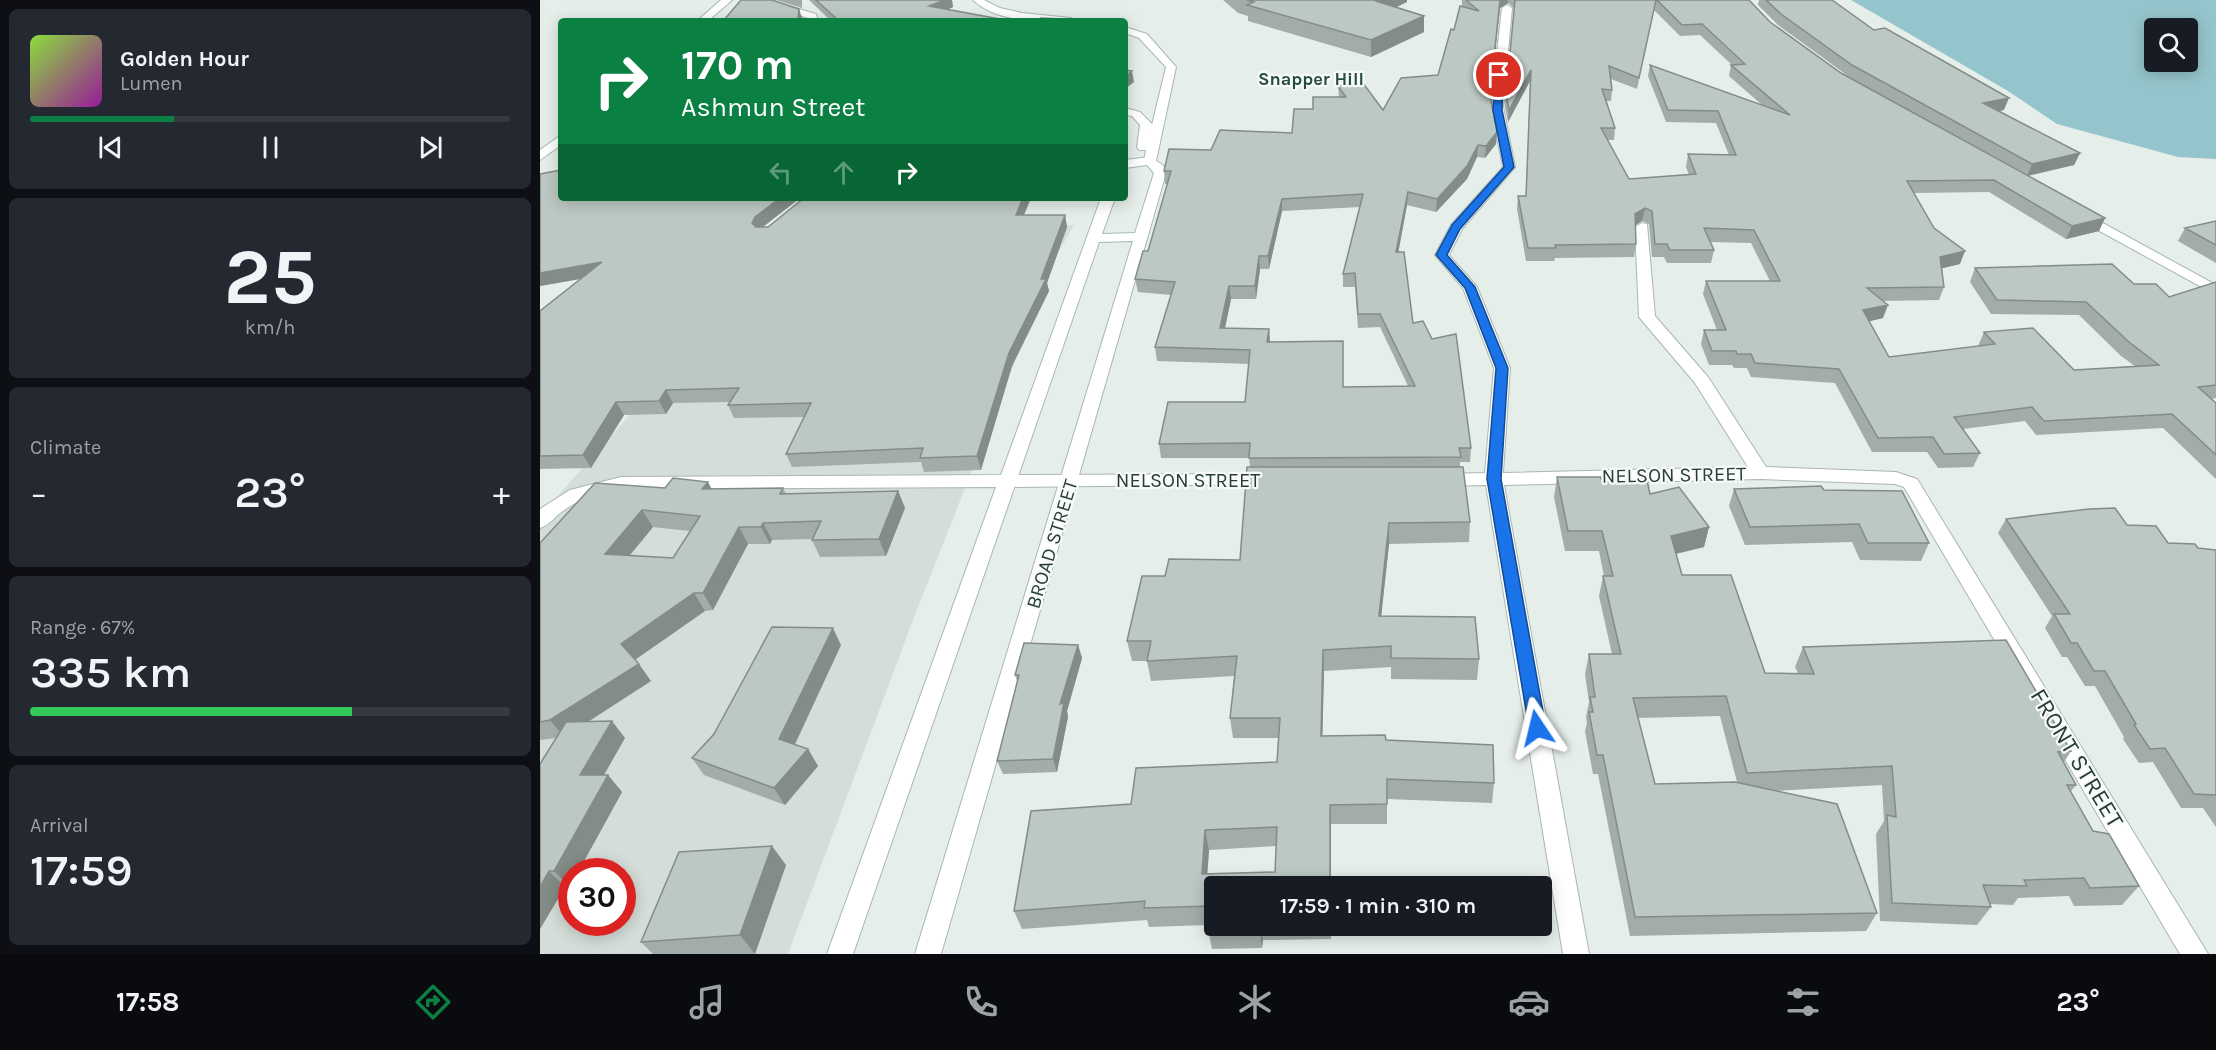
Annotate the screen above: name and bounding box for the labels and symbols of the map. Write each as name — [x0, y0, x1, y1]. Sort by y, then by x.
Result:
pin — [1473, 49, 1524, 100]
district label: Snapper Hill — [1258, 68, 1364, 90]
street label: NELSON STREET — [1602, 462, 1746, 488]
street label: NELSON STREET — [1116, 469, 1260, 492]
street label: BROAD STREET — [1021, 477, 1083, 611]
street label: FRONT STREET — [2025, 683, 2129, 833]
position arrow — [1505, 696, 1569, 760]
speed limit sign: 30 — [558, 858, 636, 936]

